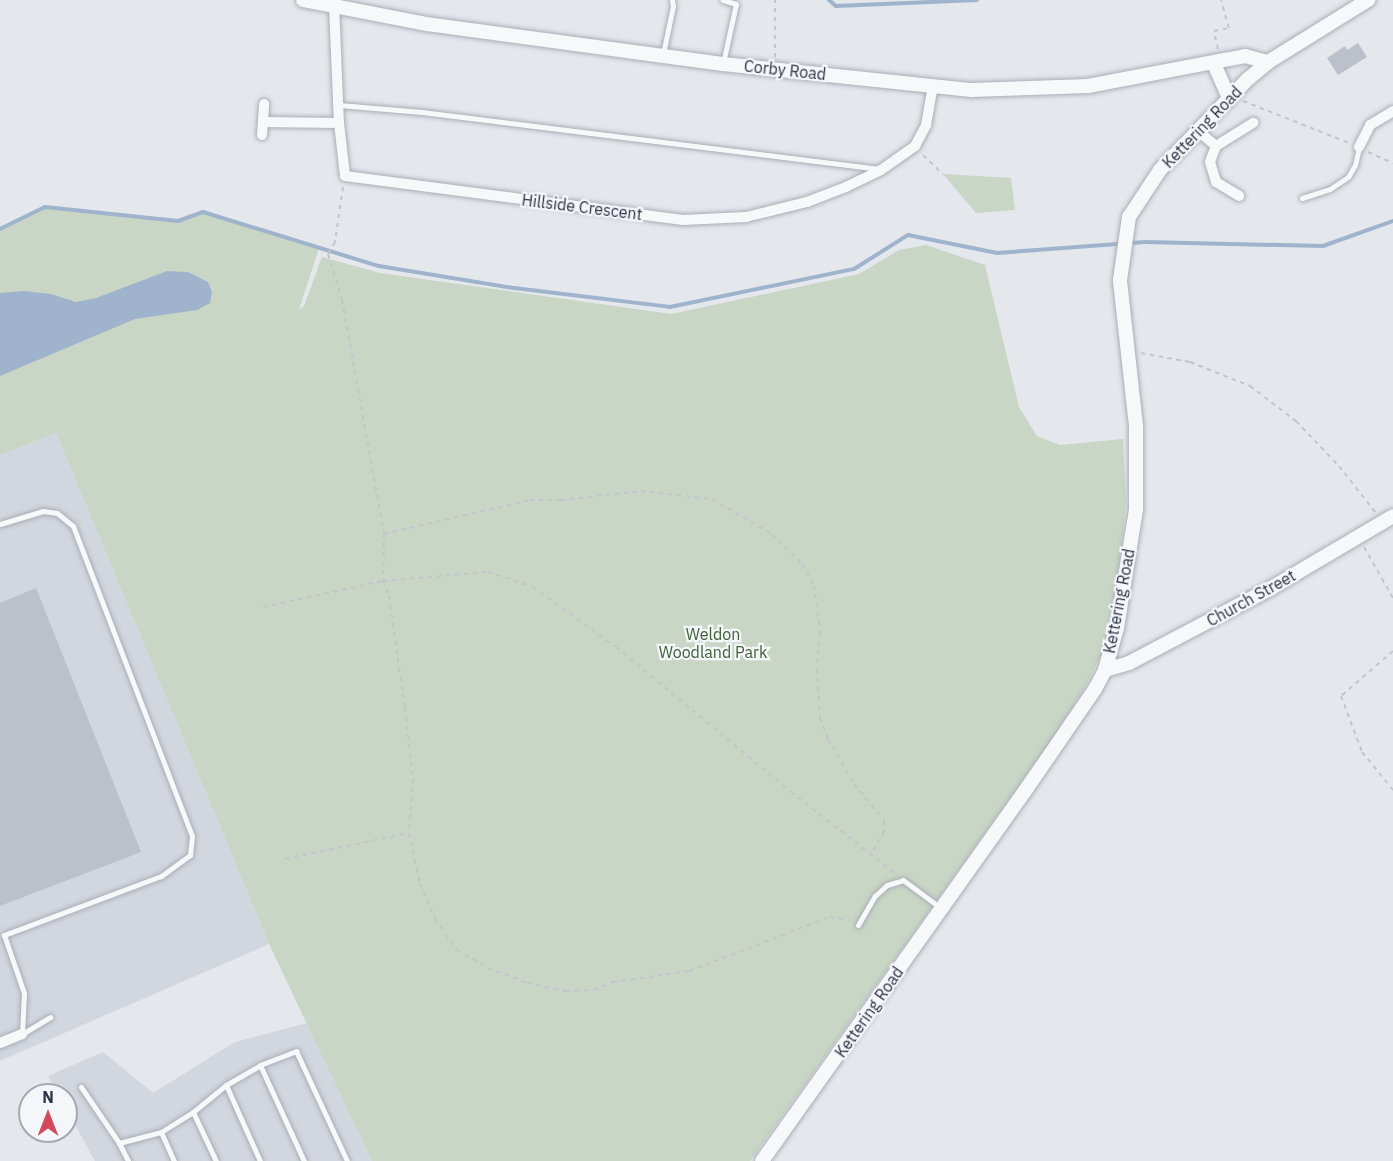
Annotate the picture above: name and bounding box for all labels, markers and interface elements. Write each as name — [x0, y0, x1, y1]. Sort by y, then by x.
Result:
street label: Corby Road — [743, 56, 827, 84]
street label: Kettering Road — [1158, 82, 1246, 172]
street label: Hillside Crescent — [521, 190, 643, 224]
street label: Kettering Road — [1099, 547, 1139, 655]
street label: Church Street — [1203, 566, 1299, 630]
park label: Weldon Woodland Park — [659, 624, 767, 662]
street label: Kettering Road — [831, 963, 907, 1061]
north arrow — [18, 1083, 78, 1143]
text: N — [42, 1087, 54, 1107]

